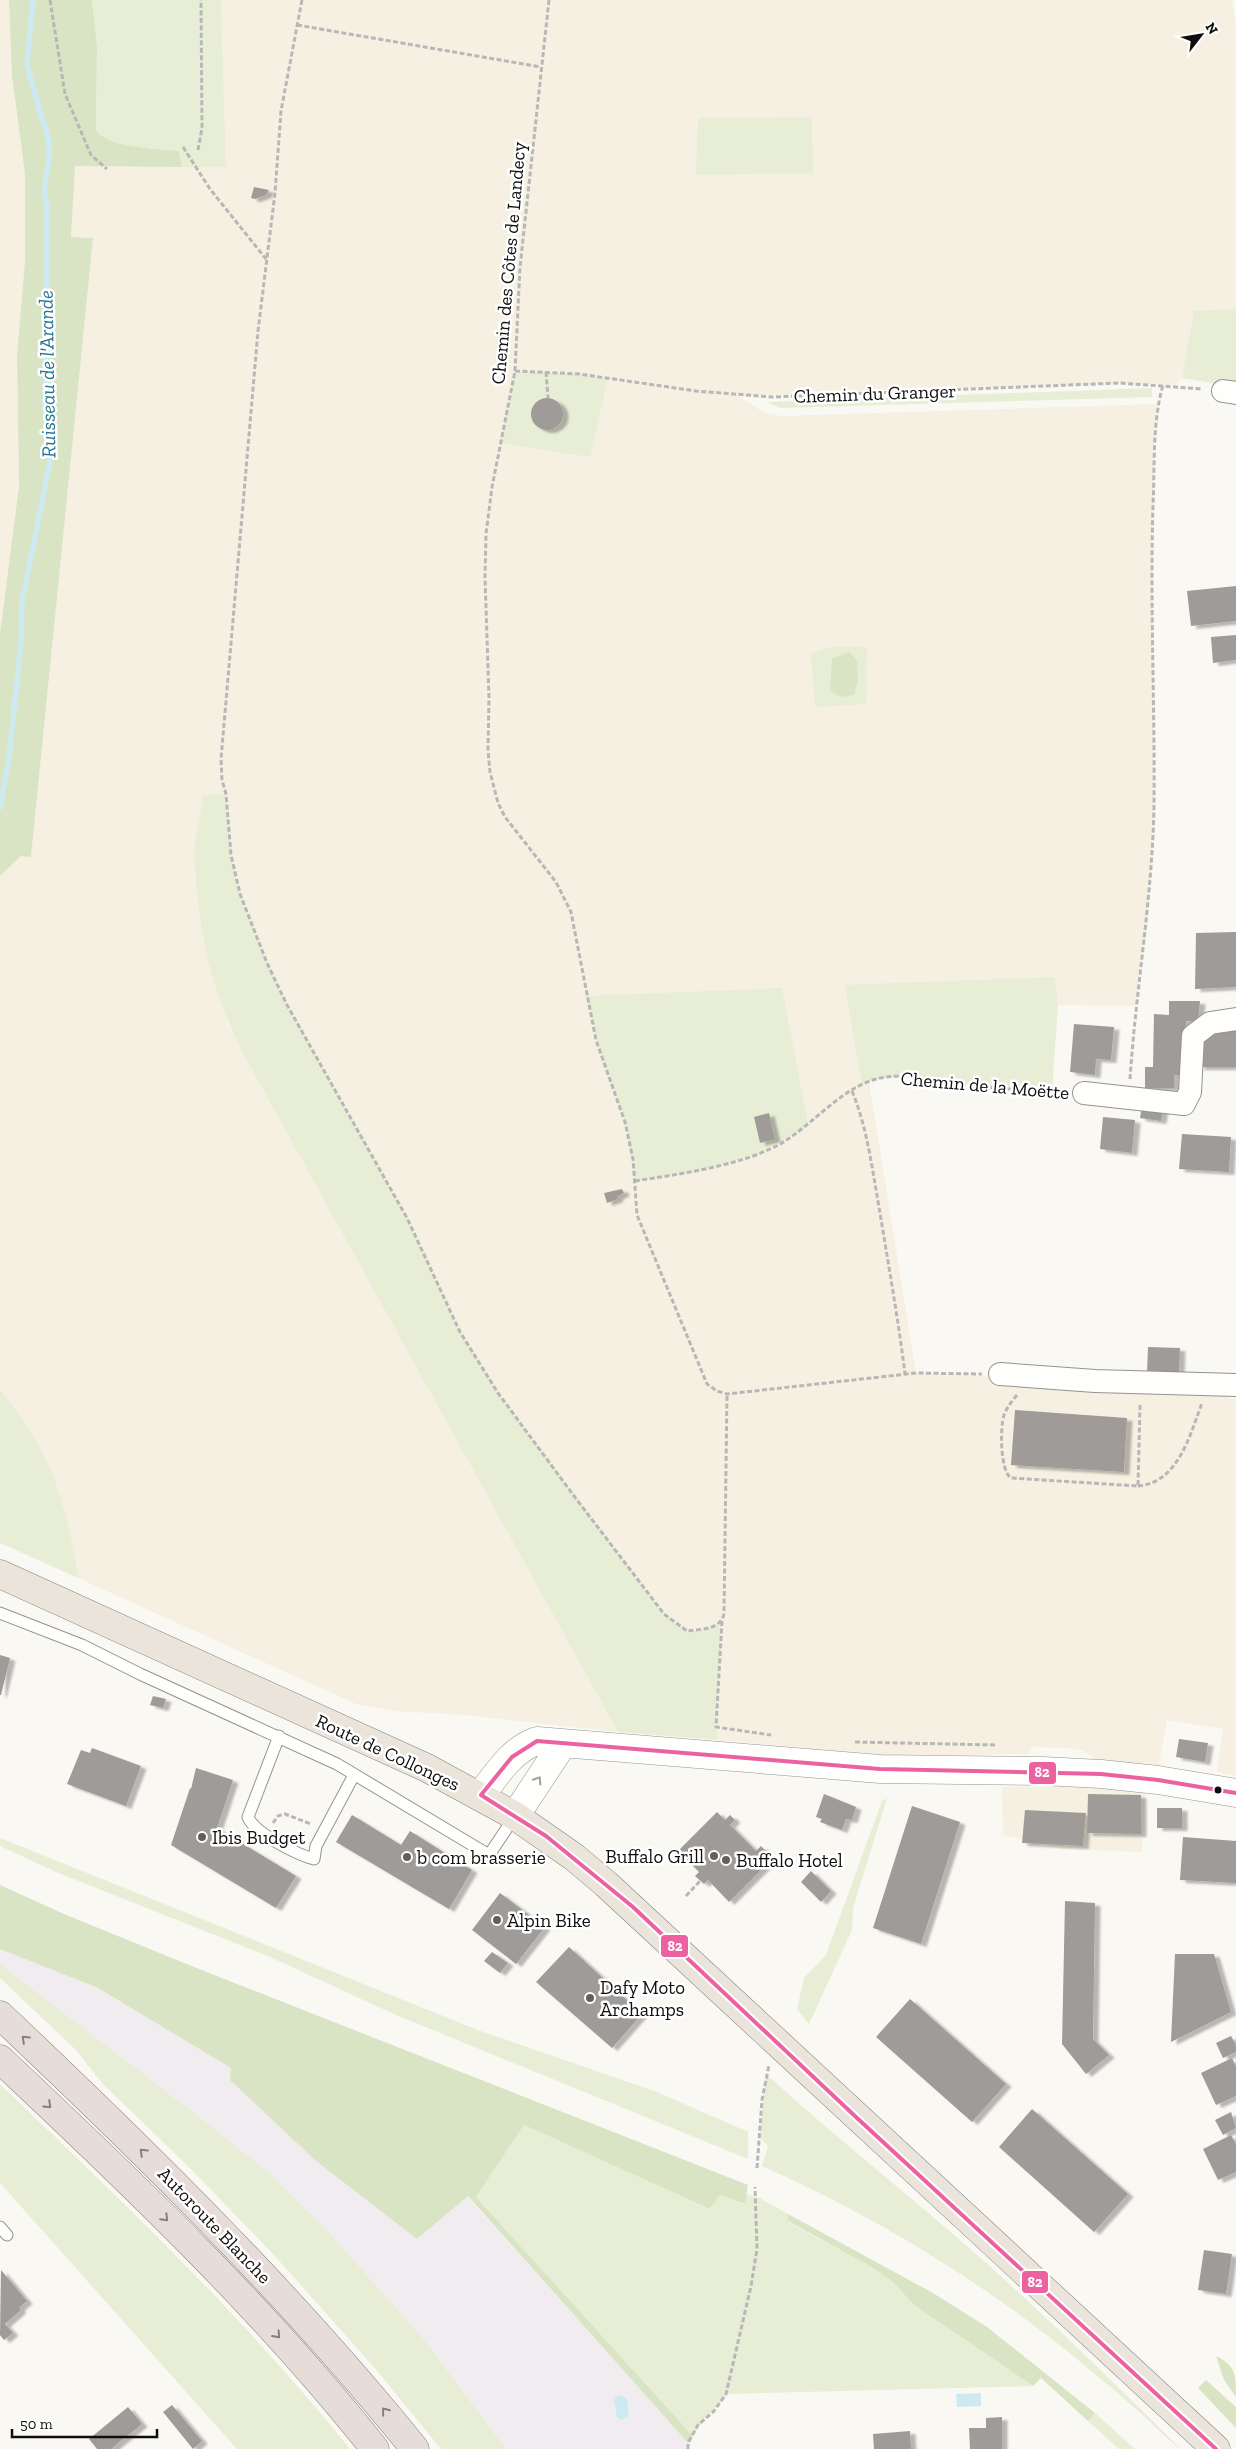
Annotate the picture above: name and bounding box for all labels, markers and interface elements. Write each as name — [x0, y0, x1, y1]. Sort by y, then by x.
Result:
north arrow — [1176, 10, 1226, 60]
text: N — [1202, 20, 1222, 38]
street label: Chemin des Côtes de Landecy — [486, 141, 531, 385]
water label: Ruisseau de l'Arande — [34, 290, 60, 458]
street label: Chemin du Granger — [793, 379, 957, 408]
street label: Chemin de la Moëtte — [900, 1067, 1070, 1104]
street label: Route de Collonges — [312, 1709, 463, 1796]
line badge: 82 — [1028, 1761, 1057, 1785]
text: 82 — [1034, 1764, 1050, 1781]
one-way arrow — [532, 1776, 542, 1785]
unlabelled marker — [1213, 1785, 1223, 1795]
place label: Ibis Budget — [212, 1826, 305, 1849]
marker: Ibis Budget — [196, 1831, 208, 1843]
place label: Buffalo Grill — [605, 1845, 704, 1868]
place label: b com brasserie — [416, 1846, 546, 1869]
place label: Buffalo Hotel — [736, 1849, 843, 1872]
marker: Buffalo Grill — [708, 1850, 720, 1862]
marker: b com brasserie — [401, 1851, 413, 1863]
marker: Buffalo Hotel — [720, 1854, 732, 1866]
place label: Alpin Bike — [507, 1909, 591, 1932]
marker: Alpin Bike — [491, 1914, 503, 1926]
line badge: 82 — [660, 1934, 689, 1958]
text: 82 — [667, 1938, 683, 1955]
place label: Dafy Moto Archamps — [600, 1976, 685, 2021]
marker: Dafy Moto Archamps — [584, 1992, 596, 2004]
one-way arrow — [22, 2036, 31, 2045]
one-way arrow — [42, 2099, 51, 2108]
one-way arrow — [139, 2148, 148, 2157]
street label: Autoroute Blanche — [153, 2162, 276, 2288]
one-way arrow — [159, 2212, 168, 2221]
line badge: 82 — [1021, 2270, 1049, 2294]
text: 82 — [1027, 2274, 1043, 2291]
one-way arrow — [271, 2329, 280, 2338]
scale bar — [12, 2406, 158, 2438]
one-way arrow — [382, 2408, 390, 2417]
text: 50 m — [20, 2415, 53, 2433]

